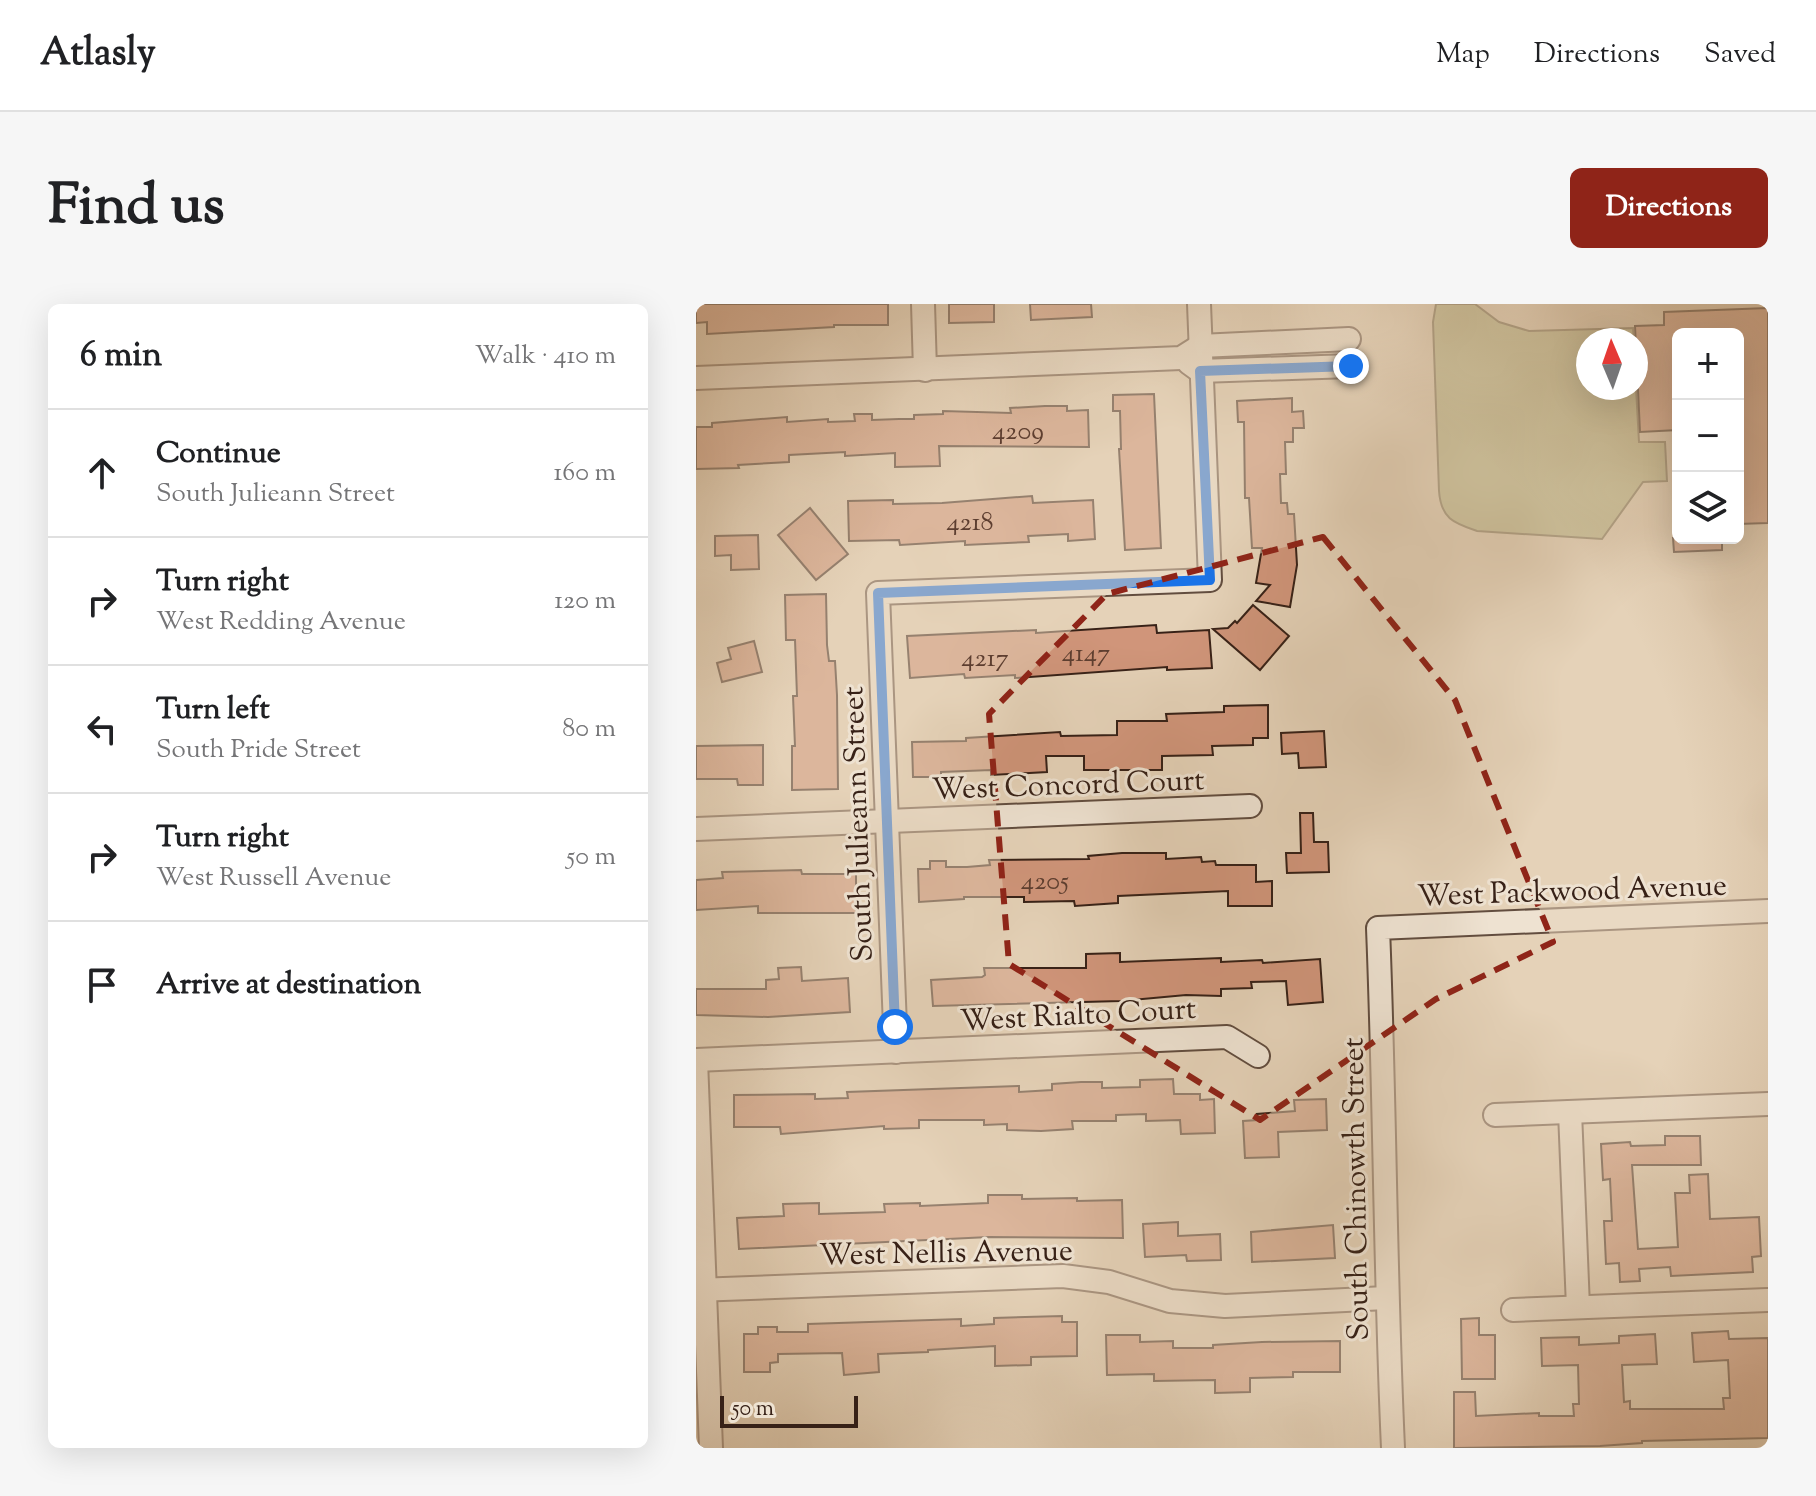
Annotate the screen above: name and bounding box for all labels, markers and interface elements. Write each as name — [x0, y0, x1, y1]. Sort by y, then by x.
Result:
text: Atlasly — [40, 28, 156, 82]
text: Map — [1436, 35, 1490, 75]
text: Directions — [1534, 35, 1660, 75]
text: Saved — [1704, 35, 1776, 75]
text: Find us — [48, 168, 224, 249]
button: Directions — [1570, 168, 1768, 248]
north arrow — [1576, 328, 1648, 400]
map controls — [1672, 328, 1744, 544]
button: + — [1672, 328, 1744, 400]
text: 6 min — [80, 332, 162, 381]
text: Walk · 410 m — [475, 338, 616, 375]
route end — [1333, 348, 1369, 384]
button: − — [1672, 400, 1744, 472]
house number: 4209 — [992, 414, 1044, 451]
text: Continue — [156, 433, 281, 476]
icon: ahead — [80, 451, 124, 495]
text: 160 m — [553, 455, 616, 492]
button: layers — [1672, 472, 1744, 544]
text: South Julieann Street — [156, 476, 395, 513]
house number: 4218 — [946, 505, 994, 542]
text: Turn right — [156, 561, 289, 604]
icon: right — [80, 579, 124, 623]
text: 120 m — [554, 583, 616, 620]
text: West Redding Avenue — [156, 604, 406, 641]
house number: 4147 — [1062, 636, 1110, 673]
house number: 4217 — [961, 641, 1009, 678]
street label: South Julieann Street — [833, 685, 886, 962]
text: Turn left — [156, 689, 270, 732]
icon: left — [80, 707, 124, 751]
text: 80 m — [562, 711, 616, 748]
text: South Pride Street — [156, 732, 361, 769]
street label: West Concord Court — [931, 760, 1205, 813]
text: Turn right — [156, 817, 289, 860]
icon: right — [80, 835, 124, 879]
text: 50 m — [566, 839, 616, 876]
text: West Russell Avenue — [156, 860, 391, 897]
house number: 4205 — [1021, 864, 1069, 901]
street label: West Packwood Avenue — [1416, 866, 1728, 919]
icon: arrive — [80, 963, 124, 1007]
text: Arrive at destination — [156, 964, 421, 1007]
street label: West Rialto Court — [959, 989, 1197, 1044]
route start — [877, 1009, 913, 1045]
street label: South Chinowth Street — [1333, 1037, 1382, 1341]
street label: West Nellis Avenue — [819, 1231, 1073, 1278]
scale bar — [720, 1392, 858, 1428]
text: 50 m — [732, 1394, 774, 1426]

